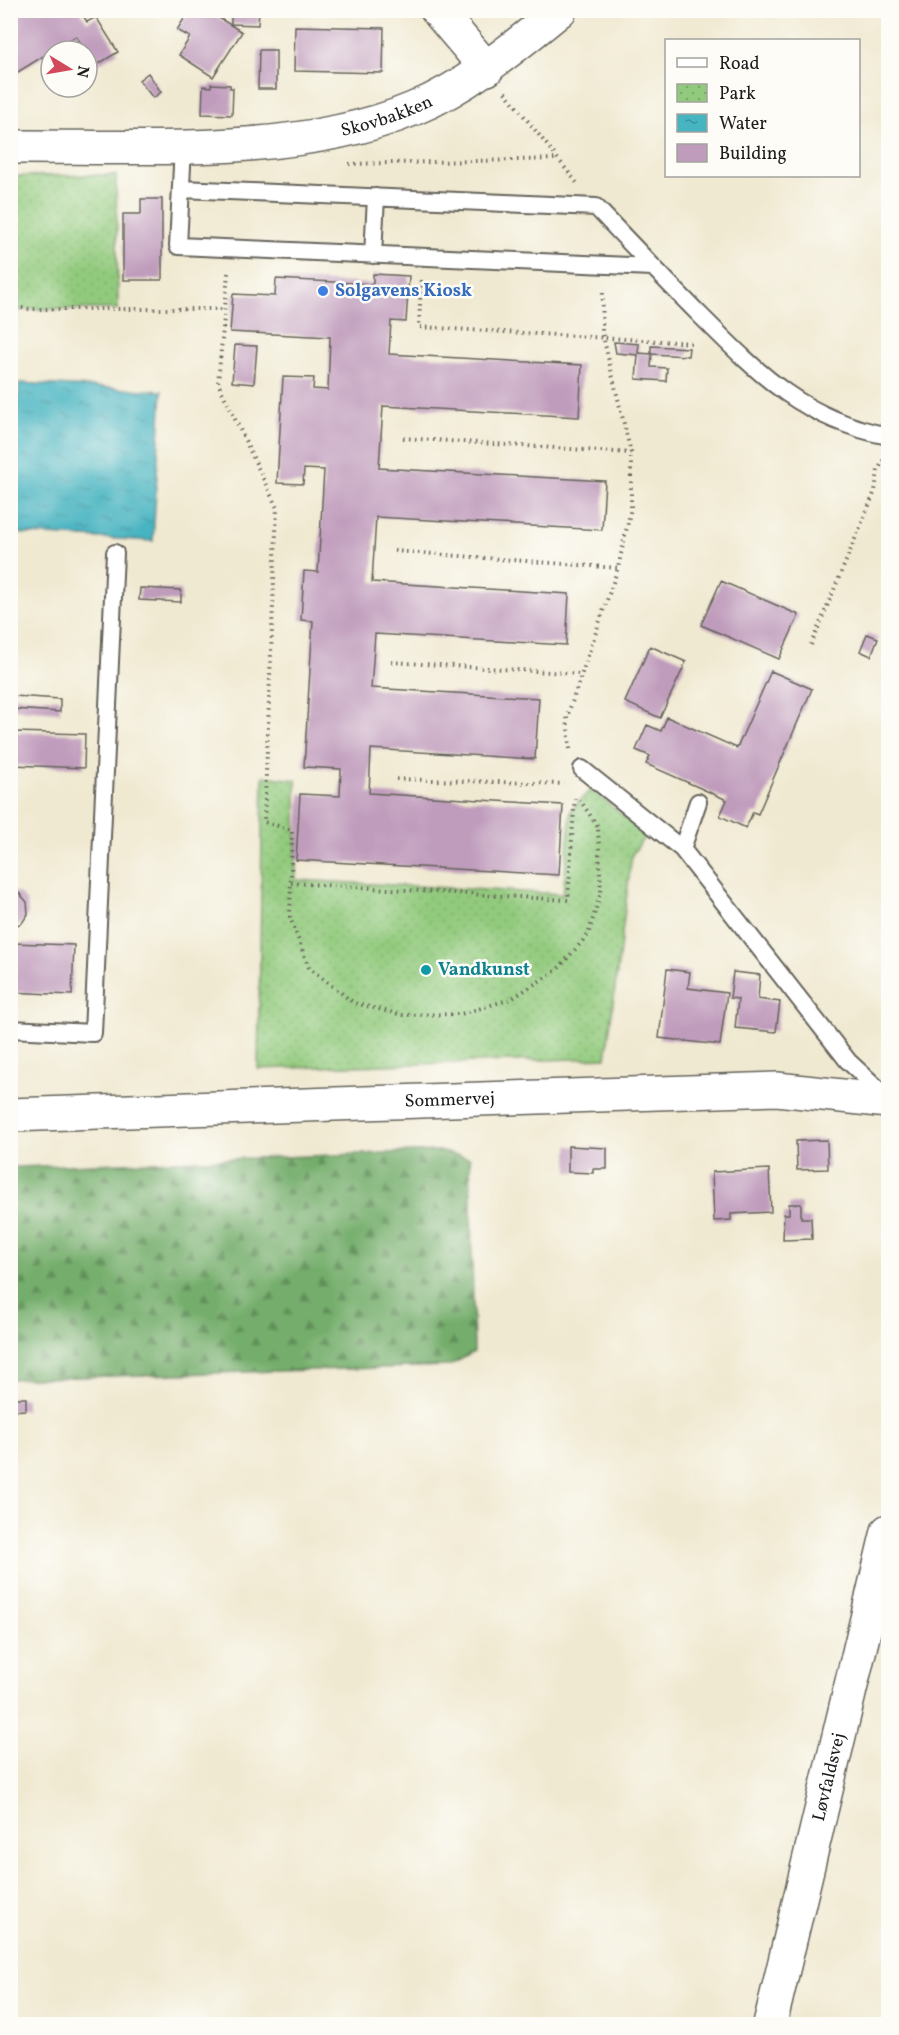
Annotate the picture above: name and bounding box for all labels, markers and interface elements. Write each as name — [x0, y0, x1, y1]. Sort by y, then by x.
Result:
north arrow — [39, 39, 99, 99]
legend — [665, 39, 860, 177]
text: Road — [719, 52, 760, 77]
text: N — [70, 64, 94, 80]
text: Park — [719, 82, 756, 107]
street label: Skovbakken — [338, 89, 437, 143]
text: Water — [719, 112, 767, 137]
text: Building — [719, 142, 787, 167]
place label: Solgavens Kiosk — [335, 279, 472, 304]
marker: Solgavens Kiosk — [316, 284, 330, 298]
place label: Vandkunst — [438, 958, 530, 983]
marker: Vandkunst — [419, 963, 433, 977]
street label: Sommervej — [404, 1086, 495, 1114]
street label: Løvfaldsvej — [806, 1730, 852, 1824]

